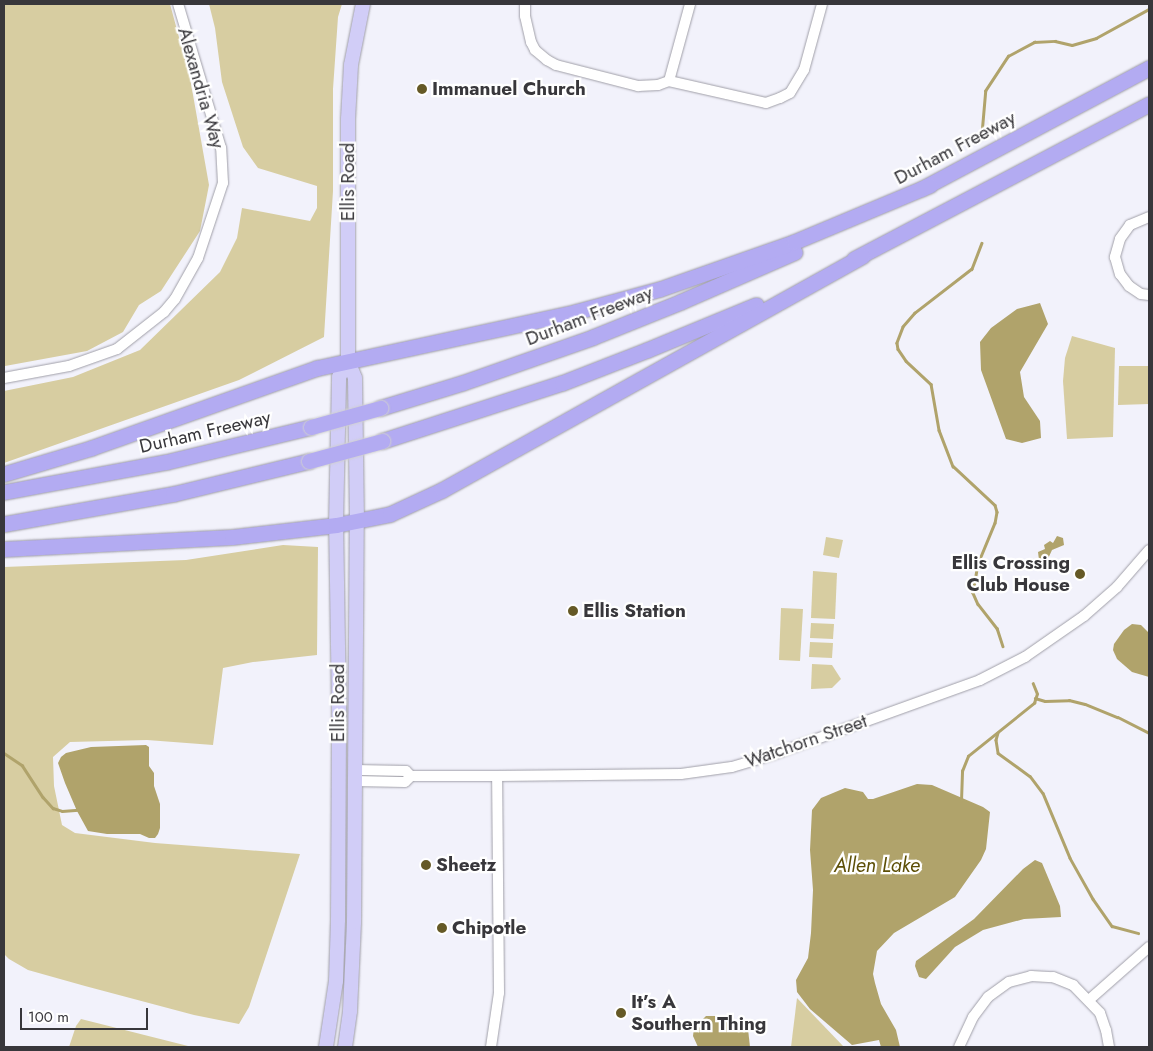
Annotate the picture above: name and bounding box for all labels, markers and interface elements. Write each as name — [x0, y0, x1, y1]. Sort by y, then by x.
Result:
street label: Alexandria Way — [173, 25, 229, 151]
place label: Immanuel Church — [432, 78, 586, 100]
marker: Immanuel Church — [416, 83, 428, 95]
street label: Durham Freeway — [890, 106, 1020, 190]
street label: Ellis Road — [337, 143, 359, 221]
street label: Durham Freeway — [522, 281, 656, 351]
street label: Durham Freeway — [137, 406, 273, 458]
place label: Ellis Crossing Club House — [952, 552, 1070, 596]
marker: Ellis Crossing Club House — [1074, 568, 1086, 580]
place label: Ellis Station — [583, 600, 686, 622]
marker: Ellis Station — [567, 605, 579, 617]
street label: Ellis Road — [327, 664, 349, 742]
street label: Watchorn Street — [742, 709, 870, 773]
water label: Allen Lake — [834, 853, 920, 877]
place label: Sheetz — [436, 854, 496, 876]
marker: Sheetz — [420, 859, 432, 871]
place label: Chipotle — [452, 917, 526, 939]
marker: Chipotle — [436, 922, 448, 934]
place label: It’s A Southern Thing — [631, 991, 766, 1035]
scale bar — [22, 998, 150, 1030]
text: 100 m — [28, 1006, 69, 1028]
marker: It’s A Southern Thing — [615, 1007, 627, 1019]

